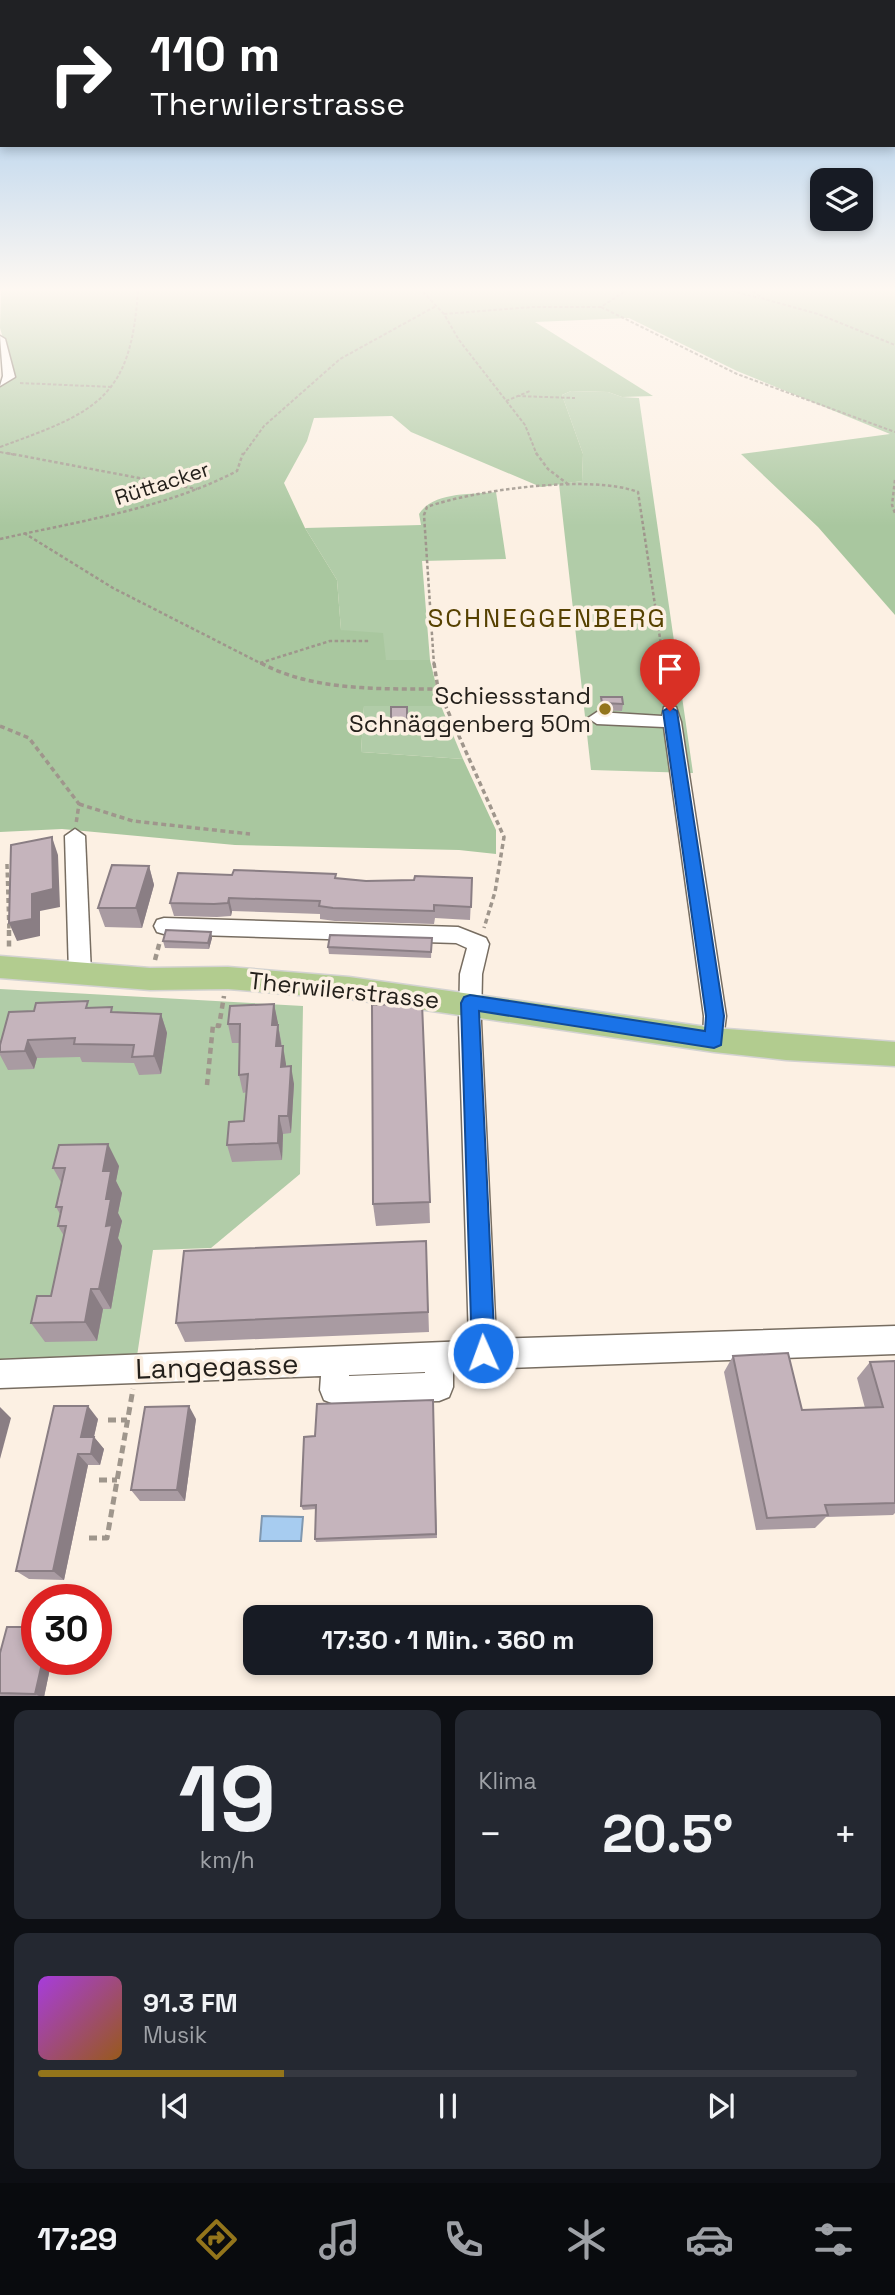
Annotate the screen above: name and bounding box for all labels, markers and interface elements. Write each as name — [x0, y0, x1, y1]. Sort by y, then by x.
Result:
text: 110 m — [150, 23, 280, 85]
icon: right — [35, 28, 126, 119]
text: Therwilerstrasse — [150, 84, 405, 124]
map controls — [810, 168, 873, 231]
button: layers — [810, 168, 873, 231]
street label: Rüttacker — [111, 455, 213, 511]
district label: SCHNEGGENBERG — [427, 601, 667, 635]
pin — [640, 639, 700, 711]
icon: arrive — [651, 650, 689, 688]
place label: Schiessstand Schnäggenberg 50m — [349, 680, 591, 739]
marker: Schiessstand Schnäggenberg 50m — [597, 701, 613, 717]
street label: Therwilerstrasse — [247, 965, 441, 1015]
position arrow — [446, 1316, 520, 1390]
street label: Langegasse — [135, 1345, 299, 1387]
speed limit sign: 30 — [21, 1584, 112, 1675]
text: 17:30 · 1 Min. · 360 m — [321, 1623, 575, 1657]
text: 19 — [179, 1741, 276, 1858]
text: Klima — [479, 1766, 537, 1796]
text: 20.5° — [602, 1801, 733, 1867]
text: − — [479, 1810, 502, 1858]
text: + — [833, 1810, 857, 1858]
text: km/h — [200, 1845, 255, 1875]
text: 91.3 FM — [143, 1986, 238, 2020]
text: Musik — [143, 2020, 207, 2050]
icon: previous — [156, 2087, 194, 2125]
icon: pause — [429, 2087, 467, 2125]
icon: next — [702, 2087, 740, 2125]
icon: directions — [192, 2215, 241, 2264]
icon: music — [315, 2215, 364, 2264]
icon: phone — [439, 2215, 488, 2264]
icon: climate — [562, 2215, 611, 2264]
icon: car — [685, 2215, 734, 2264]
icon: filters — [809, 2215, 858, 2264]
text: 17:29 — [37, 2219, 118, 2259]

